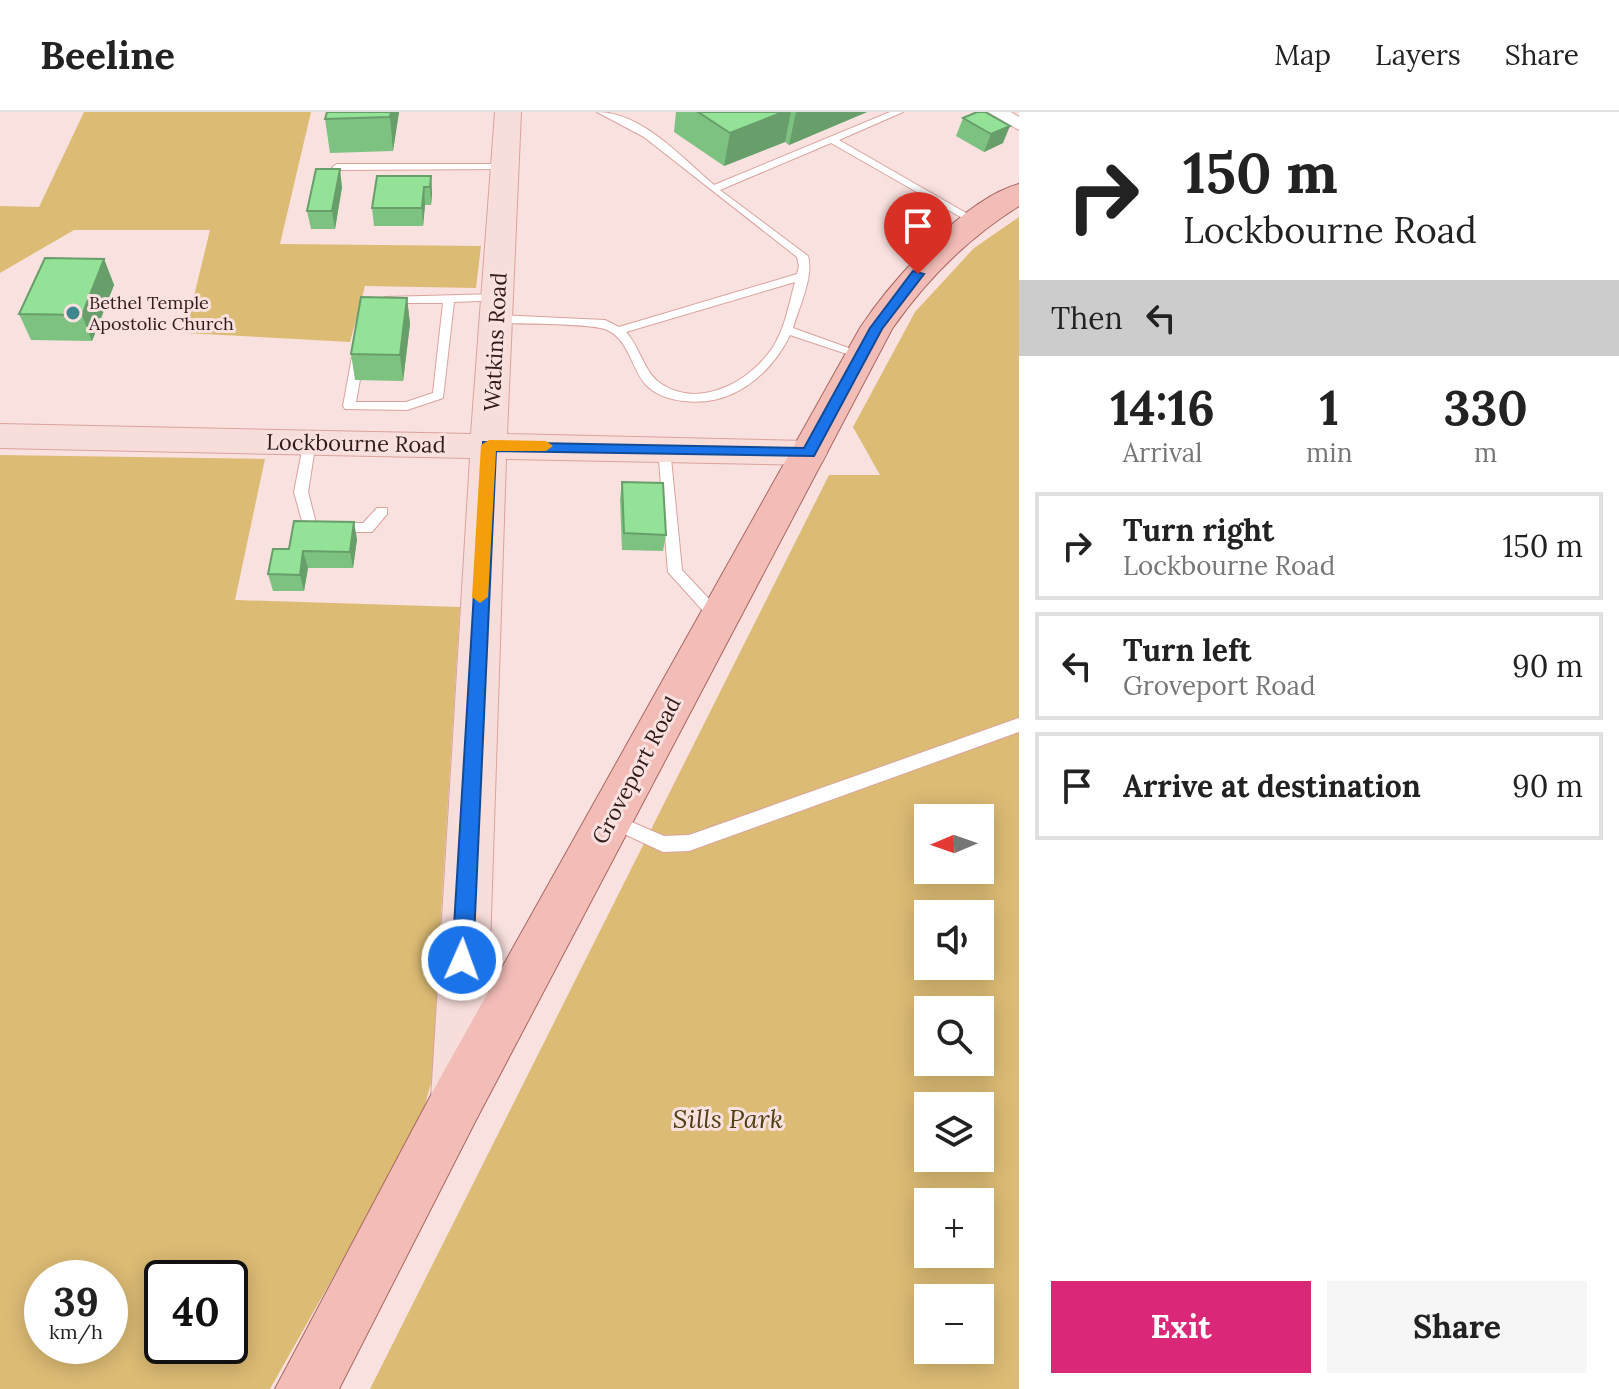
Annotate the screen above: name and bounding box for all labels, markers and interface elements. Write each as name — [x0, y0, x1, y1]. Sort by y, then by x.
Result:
text: Beeline — [40, 31, 175, 79]
text: Map — [1274, 37, 1331, 73]
text: Layers — [1375, 37, 1461, 73]
text: Share — [1505, 37, 1579, 73]
text: 150 m — [1183, 137, 1338, 208]
icon: right — [1051, 144, 1155, 248]
pin — [884, 192, 952, 274]
icon: arrive — [896, 204, 940, 248]
text: Lockbourne Road — [1183, 207, 1477, 253]
street label: Watkins Road — [477, 272, 513, 412]
place label: Bethel Temple Apostolic Church — [88, 291, 234, 335]
icon: left — [1139, 296, 1183, 340]
text: Then — [1051, 299, 1123, 337]
marker: Bethel Temple Apostolic Church — [64, 304, 82, 322]
text: 14:16 — [1110, 377, 1215, 438]
text: 1 — [1320, 377, 1339, 438]
text: 330 — [1444, 377, 1528, 438]
street label: Lockbourne Road — [266, 427, 446, 459]
text: Arrival — [1123, 436, 1202, 469]
text: min — [1306, 436, 1352, 469]
text: m — [1474, 436, 1497, 469]
text: Turn right — [1123, 511, 1274, 549]
icon: right — [1055, 524, 1099, 568]
text: 150 m — [1502, 527, 1583, 565]
text: Lockbourne Road — [1123, 549, 1335, 582]
text: Turn left — [1123, 631, 1251, 669]
icon: left — [1055, 644, 1099, 688]
text: 90 m — [1512, 647, 1583, 685]
text: Groveport Road — [1123, 669, 1315, 702]
street label: Groveport Road — [585, 692, 687, 848]
icon: arrive — [1055, 764, 1099, 808]
text: Arrive at destination — [1123, 767, 1421, 805]
text: 90 m — [1512, 767, 1583, 805]
north arrow — [914, 804, 994, 884]
map controls — [914, 804, 994, 1364]
button: sound — [914, 900, 994, 980]
position arrow — [420, 918, 504, 1002]
button: search — [914, 996, 994, 1076]
button: layers — [914, 1092, 994, 1172]
park label: Sills Park — [673, 1102, 783, 1135]
button: + — [914, 1188, 994, 1268]
speed limit sign: 40 — [144, 1260, 248, 1364]
text: 39 — [53, 1276, 99, 1327]
button: Exit — [1051, 1281, 1311, 1373]
button: Share — [1327, 1281, 1587, 1373]
button: − — [914, 1284, 994, 1364]
text: km/h — [49, 1319, 103, 1344]

